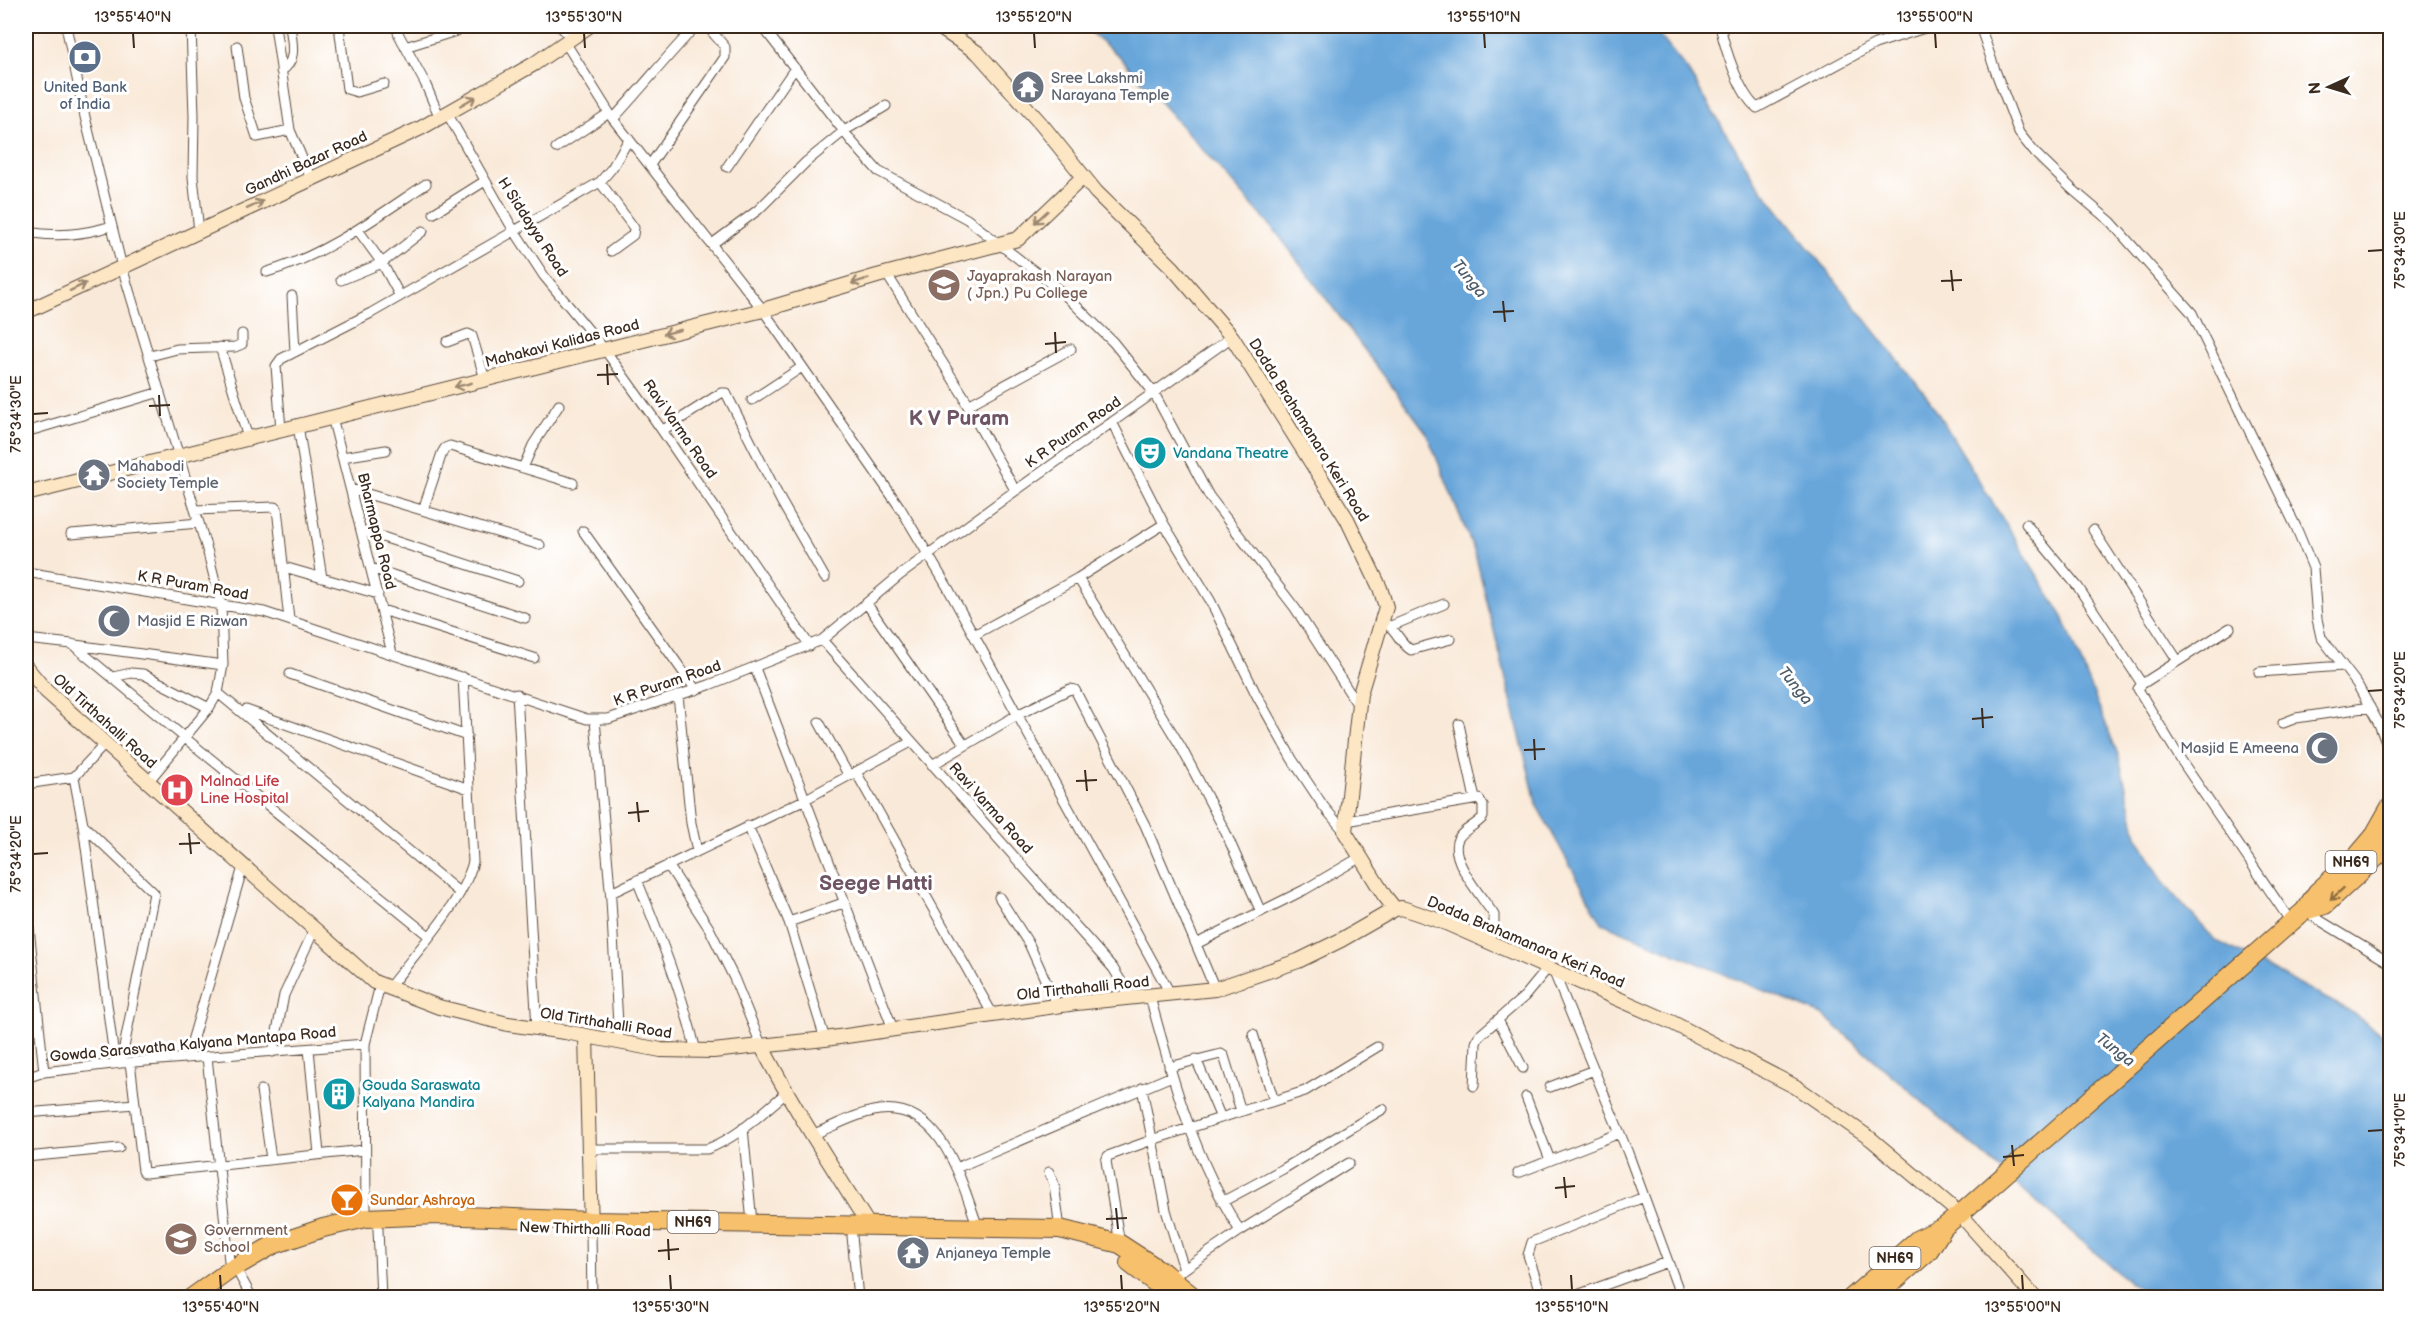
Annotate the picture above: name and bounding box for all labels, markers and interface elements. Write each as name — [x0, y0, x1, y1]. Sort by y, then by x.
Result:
text: 13°55'40"N — [94, 8, 172, 27]
text: 13°55'30"N — [545, 8, 623, 27]
text: 13°55'20"N — [996, 8, 1072, 27]
text: 13°55'10"N — [1447, 8, 1521, 27]
text: 13°55'00"N — [1897, 8, 1973, 27]
bank icon: United Bank of India — [67, 39, 103, 75]
north arrow — [2299, 57, 2359, 117]
temple icon: Sree Lakshmi Narayana Temple — [1010, 69, 1046, 105]
place label: Sree Lakshmi Narayana Temple — [1051, 69, 1169, 105]
place label: United Bank of India — [43, 78, 127, 114]
text: N — [2306, 81, 2325, 95]
one-way arrow — [459, 95, 476, 107]
street label: Gandhi Bazar Road — [242, 127, 370, 200]
street label: H Siddayya Road — [493, 174, 572, 281]
one-way arrow — [246, 199, 264, 210]
one-way arrow — [1034, 210, 1049, 224]
text: 75°34'30"E — [2391, 211, 2410, 289]
water label: Tunga — [1448, 256, 1490, 302]
school or university icon: Jayaprakash Narayan ( Jpn.) Pu College — [926, 267, 962, 303]
place label: Jayaprakash Narayan ( Jpn.) Pu College — [967, 267, 1112, 303]
one-way arrow — [851, 276, 870, 287]
one-way arrow — [69, 281, 87, 293]
street label: Mahakavi Kalidas Road — [483, 315, 641, 372]
one-way arrow — [663, 327, 682, 339]
street label: Dodda Brahamanara Keri Road — [1244, 335, 1373, 526]
text: 75°34'30"E — [7, 375, 26, 453]
street label: Ravi Varma Road — [638, 376, 721, 483]
one-way arrow — [453, 380, 472, 392]
street label: K R Puram Road — [1022, 392, 1125, 472]
district label: K V Puram — [909, 406, 1009, 431]
theatre icon: Vandana Theatre — [1132, 435, 1168, 471]
place label: Vandana Theatre — [1173, 444, 1289, 463]
temple icon: Mahabodi Society Temple — [76, 457, 112, 493]
place label: Mahabodi Society Temple — [117, 457, 219, 493]
street label: Bharmappa Road — [353, 471, 400, 591]
street label: K R Puram Road — [136, 566, 250, 605]
mosque icon: Masjid E Rizwan — [96, 603, 132, 639]
place label: Masjid E Rizwan — [137, 612, 248, 631]
text: 75°34'20"E — [2391, 651, 2410, 729]
street label: K R Puram Road — [611, 656, 723, 711]
water label: Tunga — [1774, 663, 1816, 709]
street label: Old Tirthahalli Road — [49, 670, 160, 773]
mosque icon: Masjid E Ameena — [2304, 730, 2340, 766]
place label: Masjid E Ameena — [2180, 739, 2299, 758]
street label: Ravi Varma Road — [945, 759, 1037, 858]
hospital icon: Malnad Life Line Hospital — [159, 772, 195, 808]
place label: Malnad Life Line Hospital — [200, 772, 289, 808]
text: 75°34'20"E — [7, 815, 26, 893]
road number: NH69 — [2326, 851, 2376, 873]
district label: Seege Hatti — [819, 871, 933, 896]
one-way arrow — [2330, 887, 2345, 901]
street label: Dodda Brahamanara Keri Road — [1424, 892, 1627, 993]
street label: Old Tirthahalli Road — [1016, 972, 1150, 1005]
street label: Old Tirthahalli Road — [539, 1004, 673, 1043]
street label: Gowda Sarasvatha Kalyana Mantapa Road — [49, 1023, 337, 1066]
water label: Tunga — [2092, 1029, 2138, 1071]
building icon: Gouda Saraswata Kalyana Mandira — [321, 1076, 357, 1112]
place label: Gouda Saraswata Kalyana Mandira — [362, 1076, 480, 1112]
text: 75°34'10"E — [2391, 1093, 2410, 1167]
bar icon: Sundar Ashraya — [329, 1182, 365, 1218]
place label: Sundar Ashraya — [370, 1191, 475, 1210]
road number: NH69 — [668, 1211, 718, 1233]
street label: New Thirthalli Road — [519, 1218, 651, 1241]
school or university icon: Government School — [163, 1221, 199, 1257]
place label: Government School — [204, 1221, 288, 1257]
temple icon: Anjaneya Temple — [895, 1235, 931, 1271]
place label: Anjaneya Temple — [936, 1244, 1051, 1263]
road number: NH69 — [1870, 1247, 1920, 1269]
text: 13°55'40"N — [182, 1298, 260, 1317]
text: 13°55'30"N — [632, 1298, 710, 1317]
text: 13°55'20"N — [1084, 1298, 1160, 1317]
text: 13°55'10"N — [1535, 1298, 1609, 1317]
text: 13°55'00"N — [1985, 1298, 2061, 1317]

